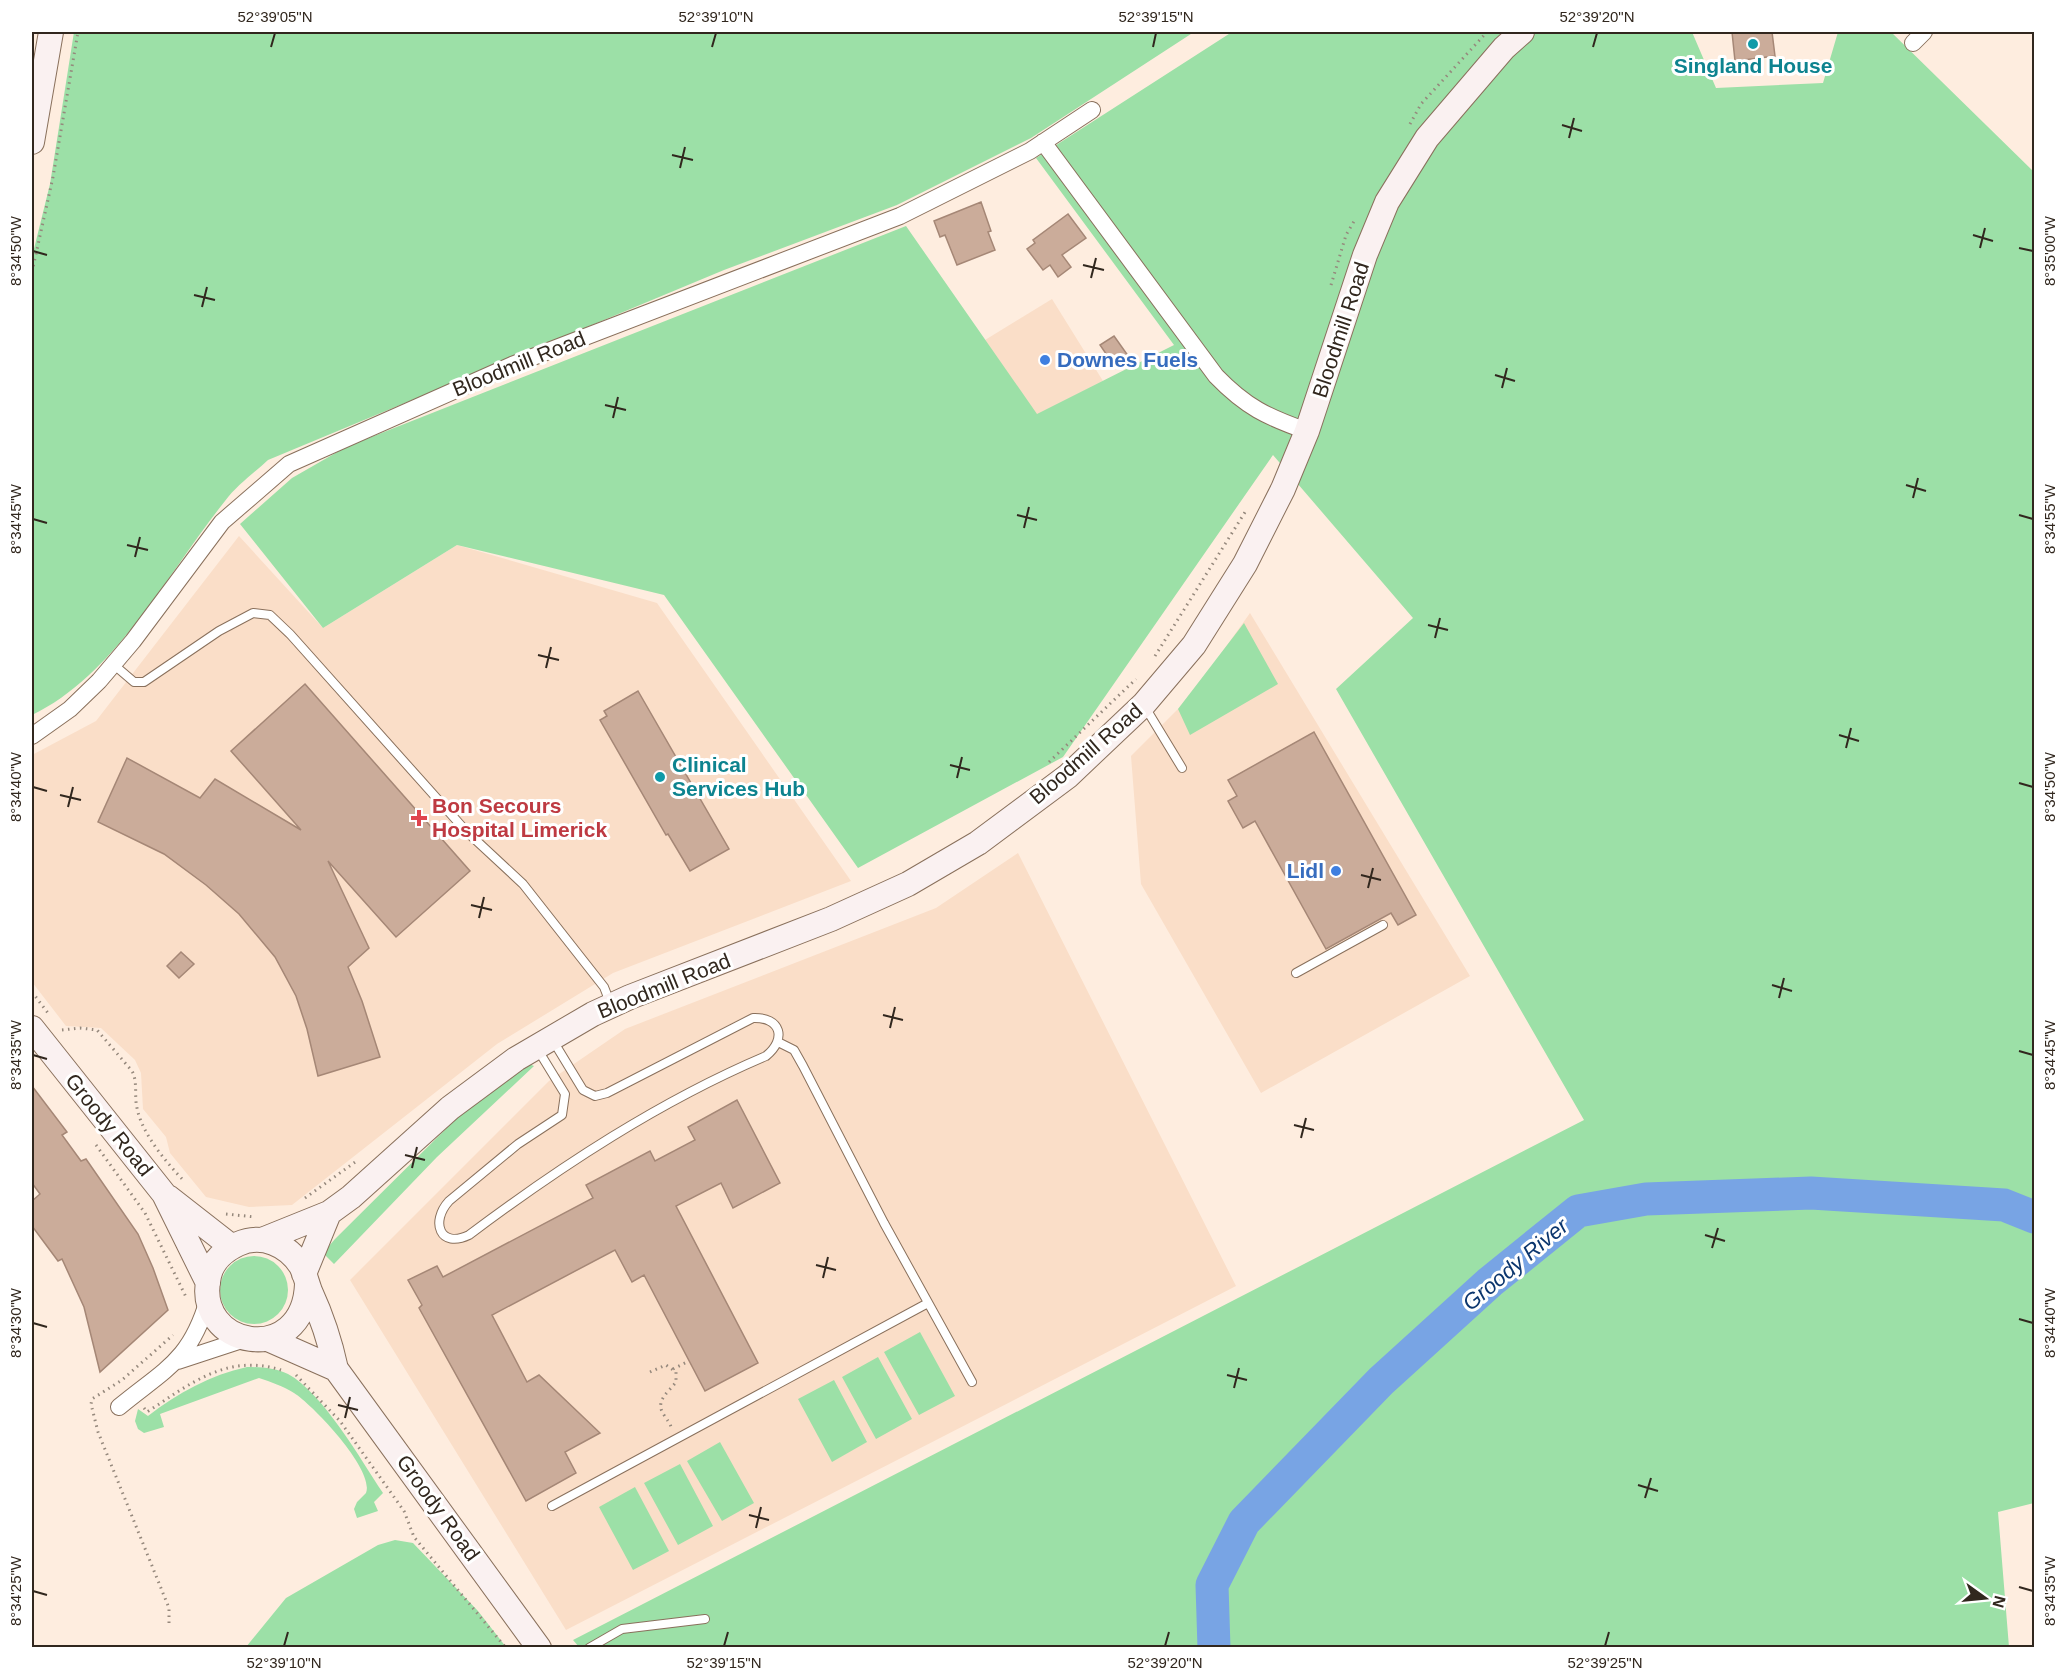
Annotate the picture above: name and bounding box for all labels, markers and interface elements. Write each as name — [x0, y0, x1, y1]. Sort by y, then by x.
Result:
text: 52°39'05"N — [237, 8, 313, 25]
text: 52°39'10"N — [678, 8, 754, 25]
text: 52°39'15"N — [1118, 8, 1194, 25]
text: 52°39'20"N — [1559, 8, 1635, 25]
marker: Singland House — [1746, 37, 1760, 51]
place label: Singland House — [1674, 54, 1832, 77]
text: 8°34'50"W — [7, 215, 24, 286]
text: 8°35'00"W — [2041, 215, 2058, 286]
street label: Bloodmill Road — [1308, 259, 1373, 401]
street label: Bloodmill Road — [449, 326, 589, 401]
place label: Downes Fuels — [1057, 348, 1198, 371]
marker: Downes Fuels — [1038, 353, 1052, 367]
text: 8°34'45"W — [7, 483, 24, 554]
text: 8°34'55"W — [2041, 483, 2058, 554]
street label: Bloodmill Road — [1025, 699, 1147, 809]
text: 8°34'40"W — [7, 751, 24, 822]
text: 8°34'50"W — [2041, 751, 2058, 822]
place label: Clinical Services Hub — [672, 753, 805, 800]
marker: Clinical Services Hub — [653, 770, 667, 784]
place label: Bon Secours Hospital Limerick — [432, 794, 607, 841]
marker: Bon Secours Hospital Limerick — [410, 809, 428, 827]
place label: Lidl — [1287, 859, 1324, 882]
marker: Lidl — [1329, 864, 1343, 878]
street label: Bloodmill Road — [594, 948, 734, 1023]
text: 8°34'35"W — [7, 1019, 24, 1090]
text: 8°34'45"W — [2041, 1019, 2058, 1090]
street label: Groody Road — [61, 1069, 158, 1180]
water label: Groody River — [1458, 1212, 1574, 1316]
text: 8°34'30"W — [7, 1287, 24, 1358]
text: 8°34'40"W — [2041, 1287, 2058, 1358]
street label: Groody Road — [392, 1450, 484, 1565]
text: 8°34'25"W — [7, 1555, 24, 1626]
text: 8°34'35"W — [2041, 1555, 2058, 1626]
north arrow — [1955, 1568, 2015, 1628]
text: N — [1989, 1594, 2009, 1610]
text: 52°39'10"N — [246, 1654, 322, 1671]
text: 52°39'15"N — [686, 1654, 762, 1671]
text: 52°39'20"N — [1127, 1654, 1203, 1671]
text: 52°39'25"N — [1567, 1654, 1643, 1671]

